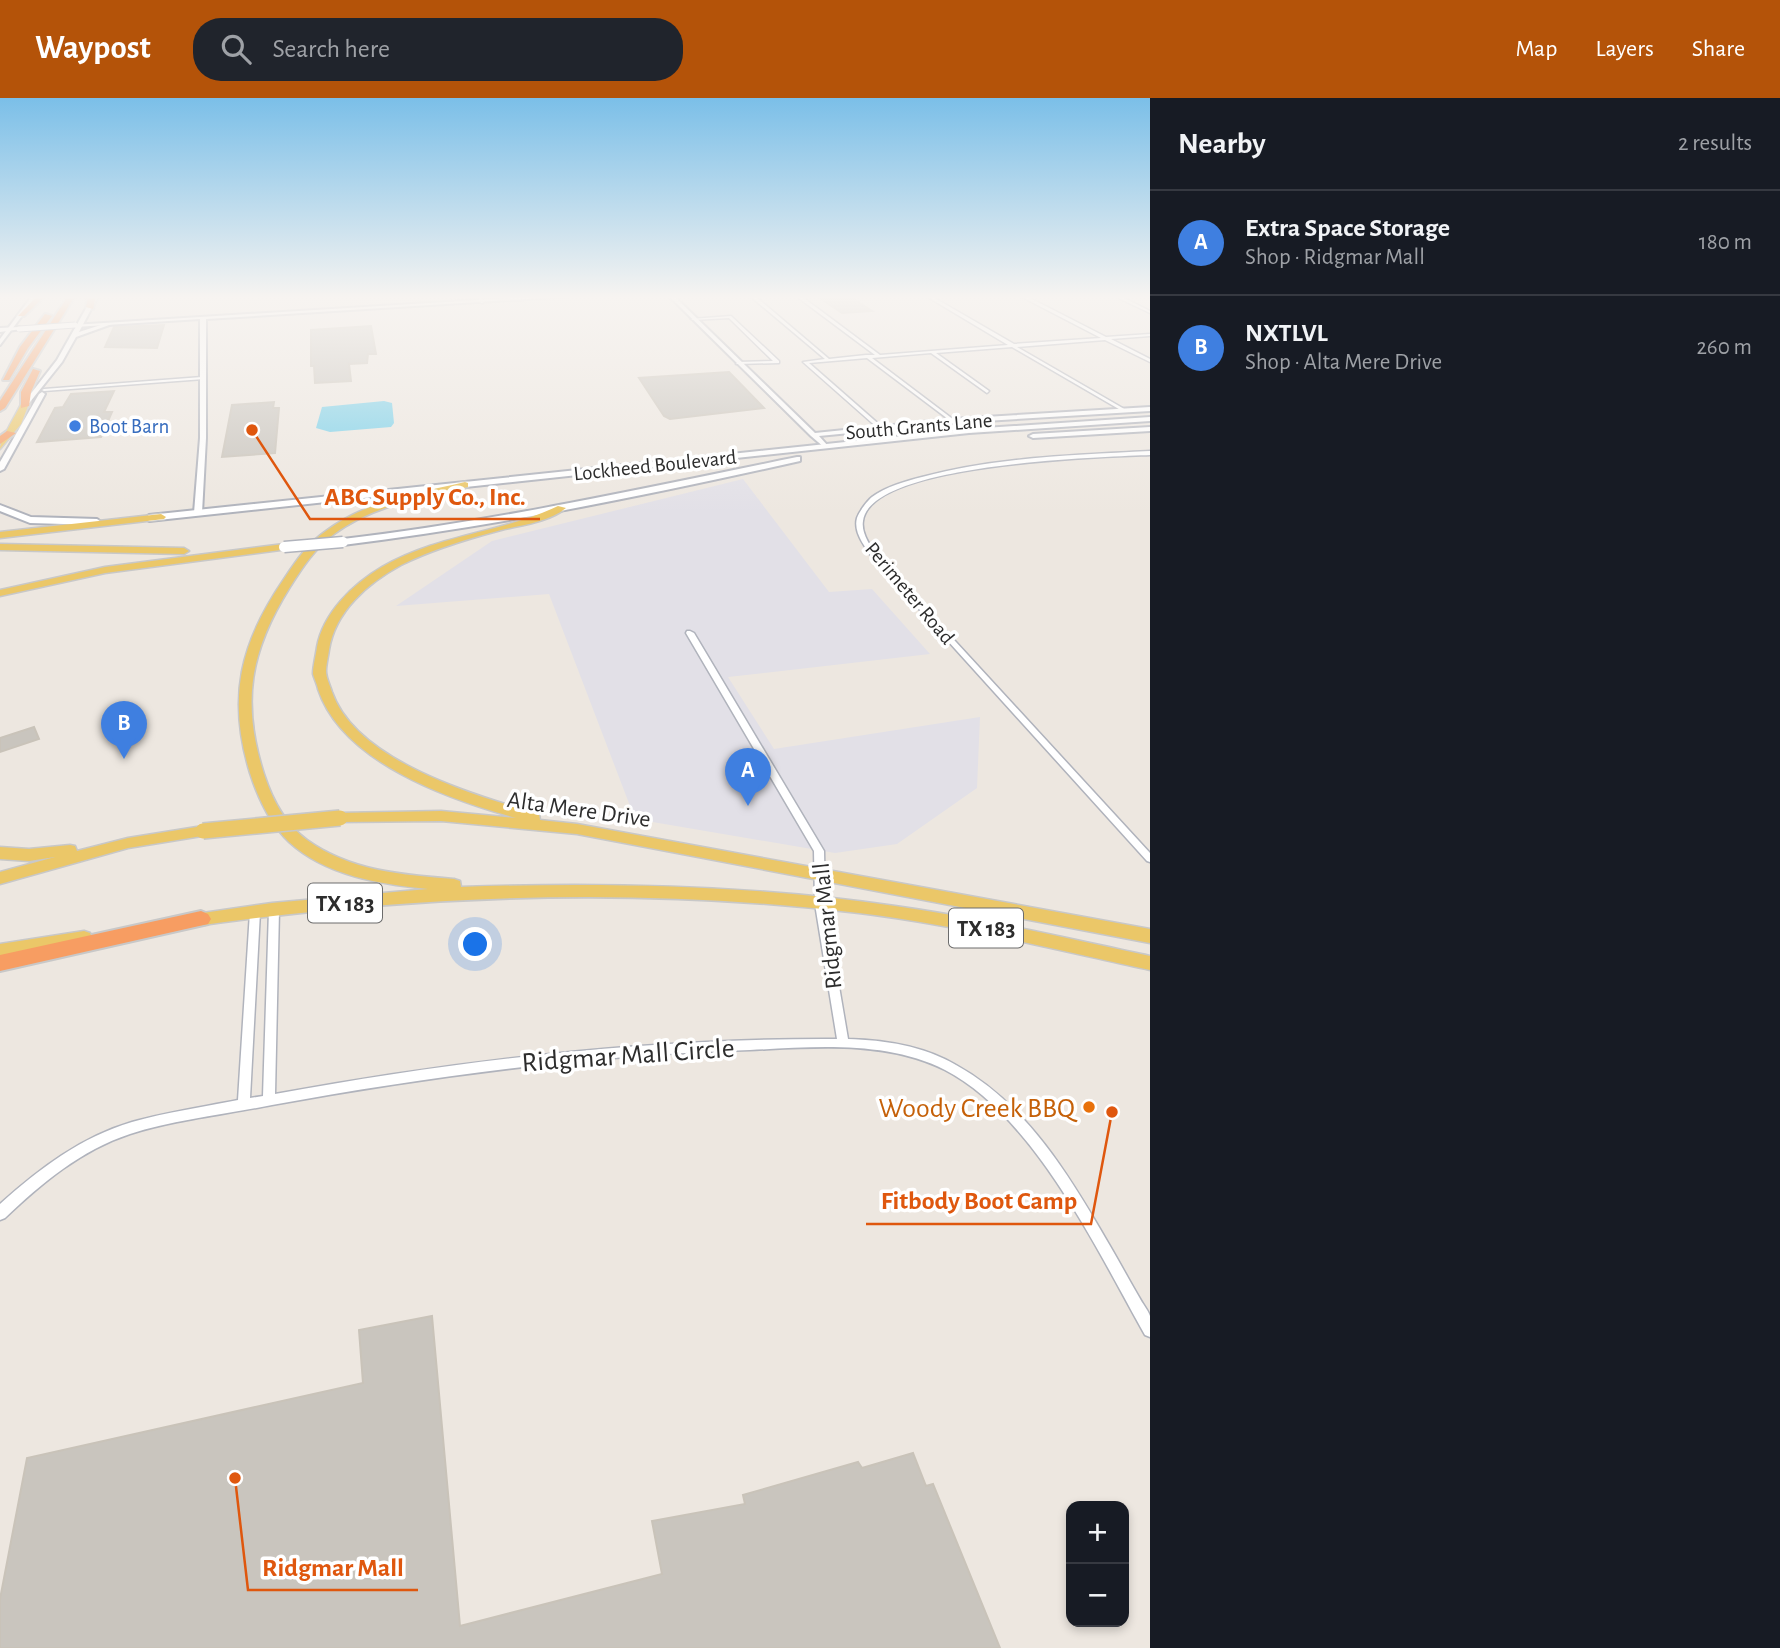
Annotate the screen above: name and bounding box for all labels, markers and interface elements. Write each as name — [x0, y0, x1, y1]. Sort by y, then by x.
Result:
search box — [193, 18, 683, 81]
icon: search — [217, 30, 255, 68]
text: Waypost — [35, 32, 151, 65]
text: Search here — [273, 36, 390, 62]
text: Map — [1515, 37, 1557, 61]
text: Layers — [1595, 37, 1654, 61]
text: Share — [1692, 37, 1745, 61]
text: Nearby — [1178, 129, 1266, 159]
text: 2 results — [1678, 132, 1752, 155]
text: Extra Space Storage — [1245, 215, 1450, 241]
text: A — [1194, 231, 1208, 254]
text: 180 m — [1699, 231, 1752, 254]
text: Shop · Ridgmar Mall — [1245, 246, 1425, 269]
text: NXTLVL — [1245, 320, 1328, 346]
text: B — [1194, 336, 1208, 359]
text: 260 m — [1696, 336, 1752, 359]
text: Shop · Alta Mere Drive — [1245, 351, 1442, 374]
street label: South Grants Lane — [845, 410, 993, 443]
place label: Boot Barn — [89, 416, 169, 437]
marker: Boot Barn — [67, 418, 83, 434]
street label: Lockheed Boulevard — [573, 446, 738, 484]
callout: ABC Supply Co., Inc. — [310, 472, 540, 519]
text: ABC Supply Co., Inc. — [324, 484, 526, 510]
street label: Perimeter Road — [861, 538, 958, 648]
pin: B — [101, 701, 147, 759]
pin: A — [725, 748, 771, 806]
street label: Alta Mere Drive — [506, 788, 652, 832]
street label: Ridgmar Mall — [809, 862, 847, 990]
road number: TX 183 — [308, 884, 382, 922]
road number: TX 183 — [949, 908, 1023, 948]
your location — [458, 927, 492, 961]
street label: Ridgmar Mall Circle — [521, 1035, 736, 1077]
place label: Woody Creek BBQ — [878, 1095, 1078, 1123]
marker: Woody Creek BBQ — [1081, 1099, 1097, 1115]
callout: Fitbody Boot Camp — [866, 1177, 1091, 1224]
text: Fitbody Boot Camp — [881, 1188, 1077, 1214]
map controls — [1066, 1501, 1129, 1627]
button: + — [1066, 1501, 1129, 1564]
callout: Ridgmar Mall — [248, 1543, 418, 1590]
text: Ridgmar Mall — [262, 1555, 404, 1581]
button: − — [1066, 1564, 1129, 1627]

